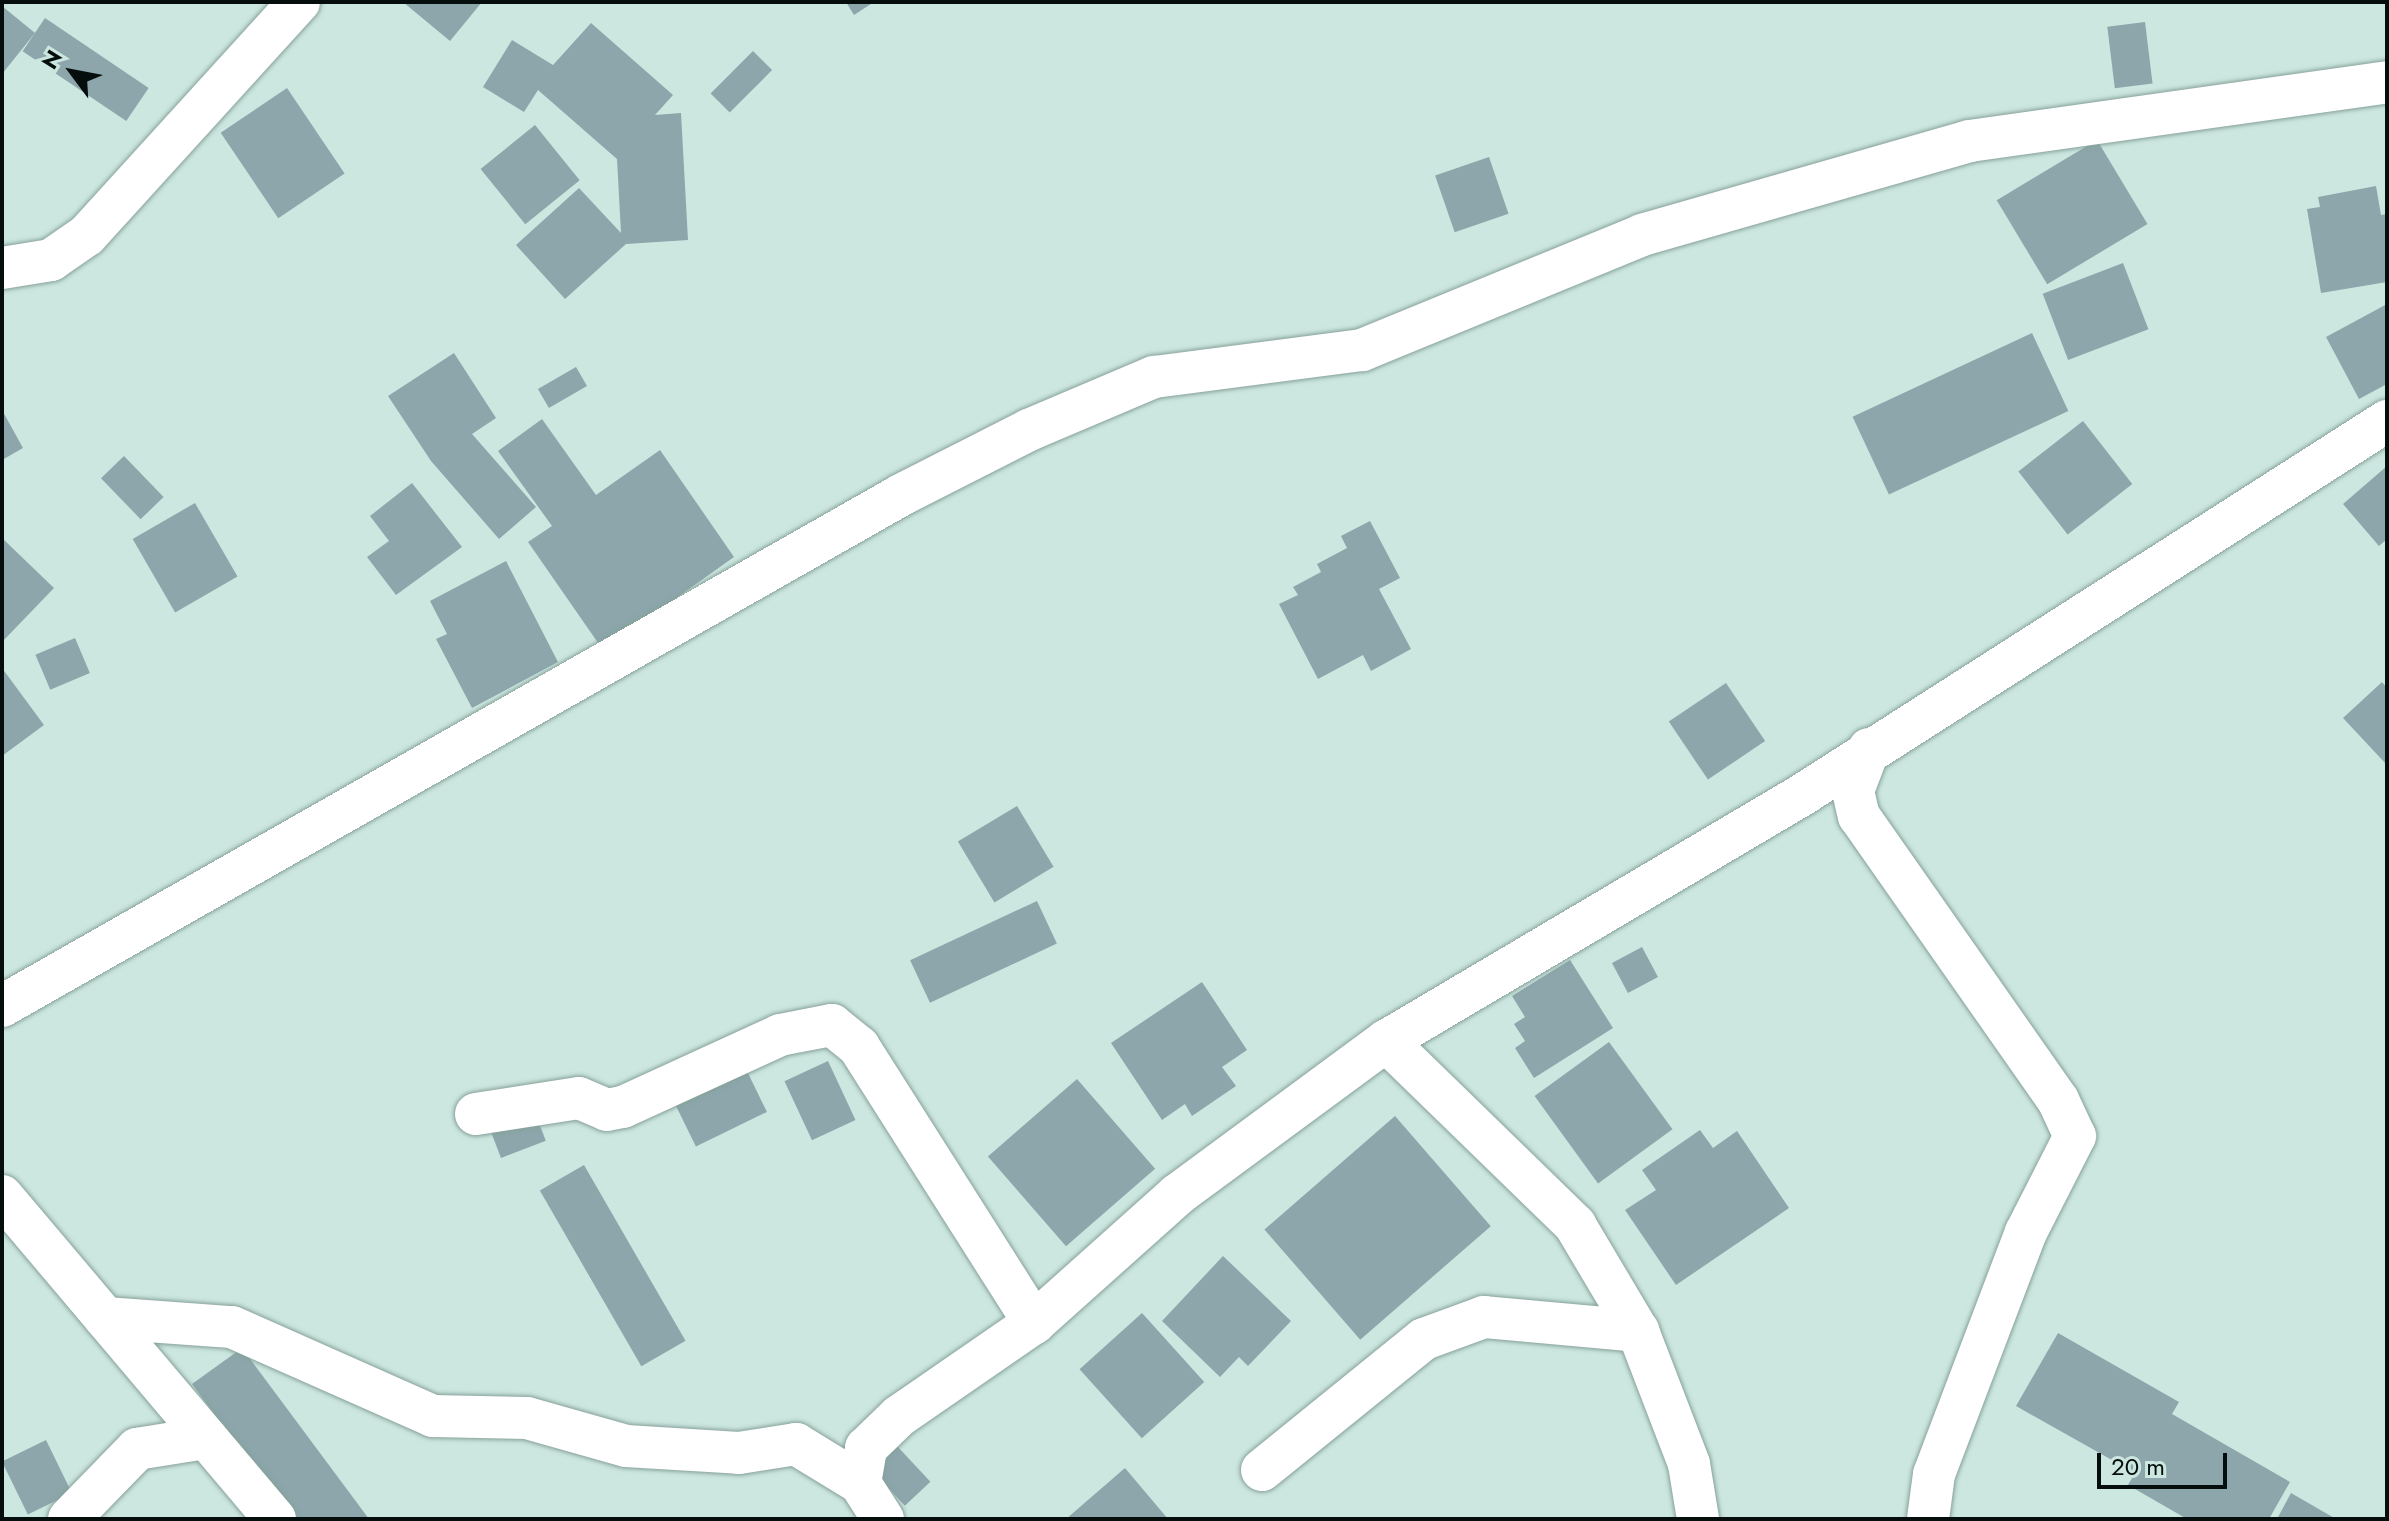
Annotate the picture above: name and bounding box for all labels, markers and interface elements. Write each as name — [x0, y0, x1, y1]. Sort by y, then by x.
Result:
north arrow — [32, 32, 112, 112]
text: N — [33, 43, 70, 75]
scale bar — [2101, 1437, 2231, 1487]
text: 20 m — [2111, 1449, 2165, 1484]

